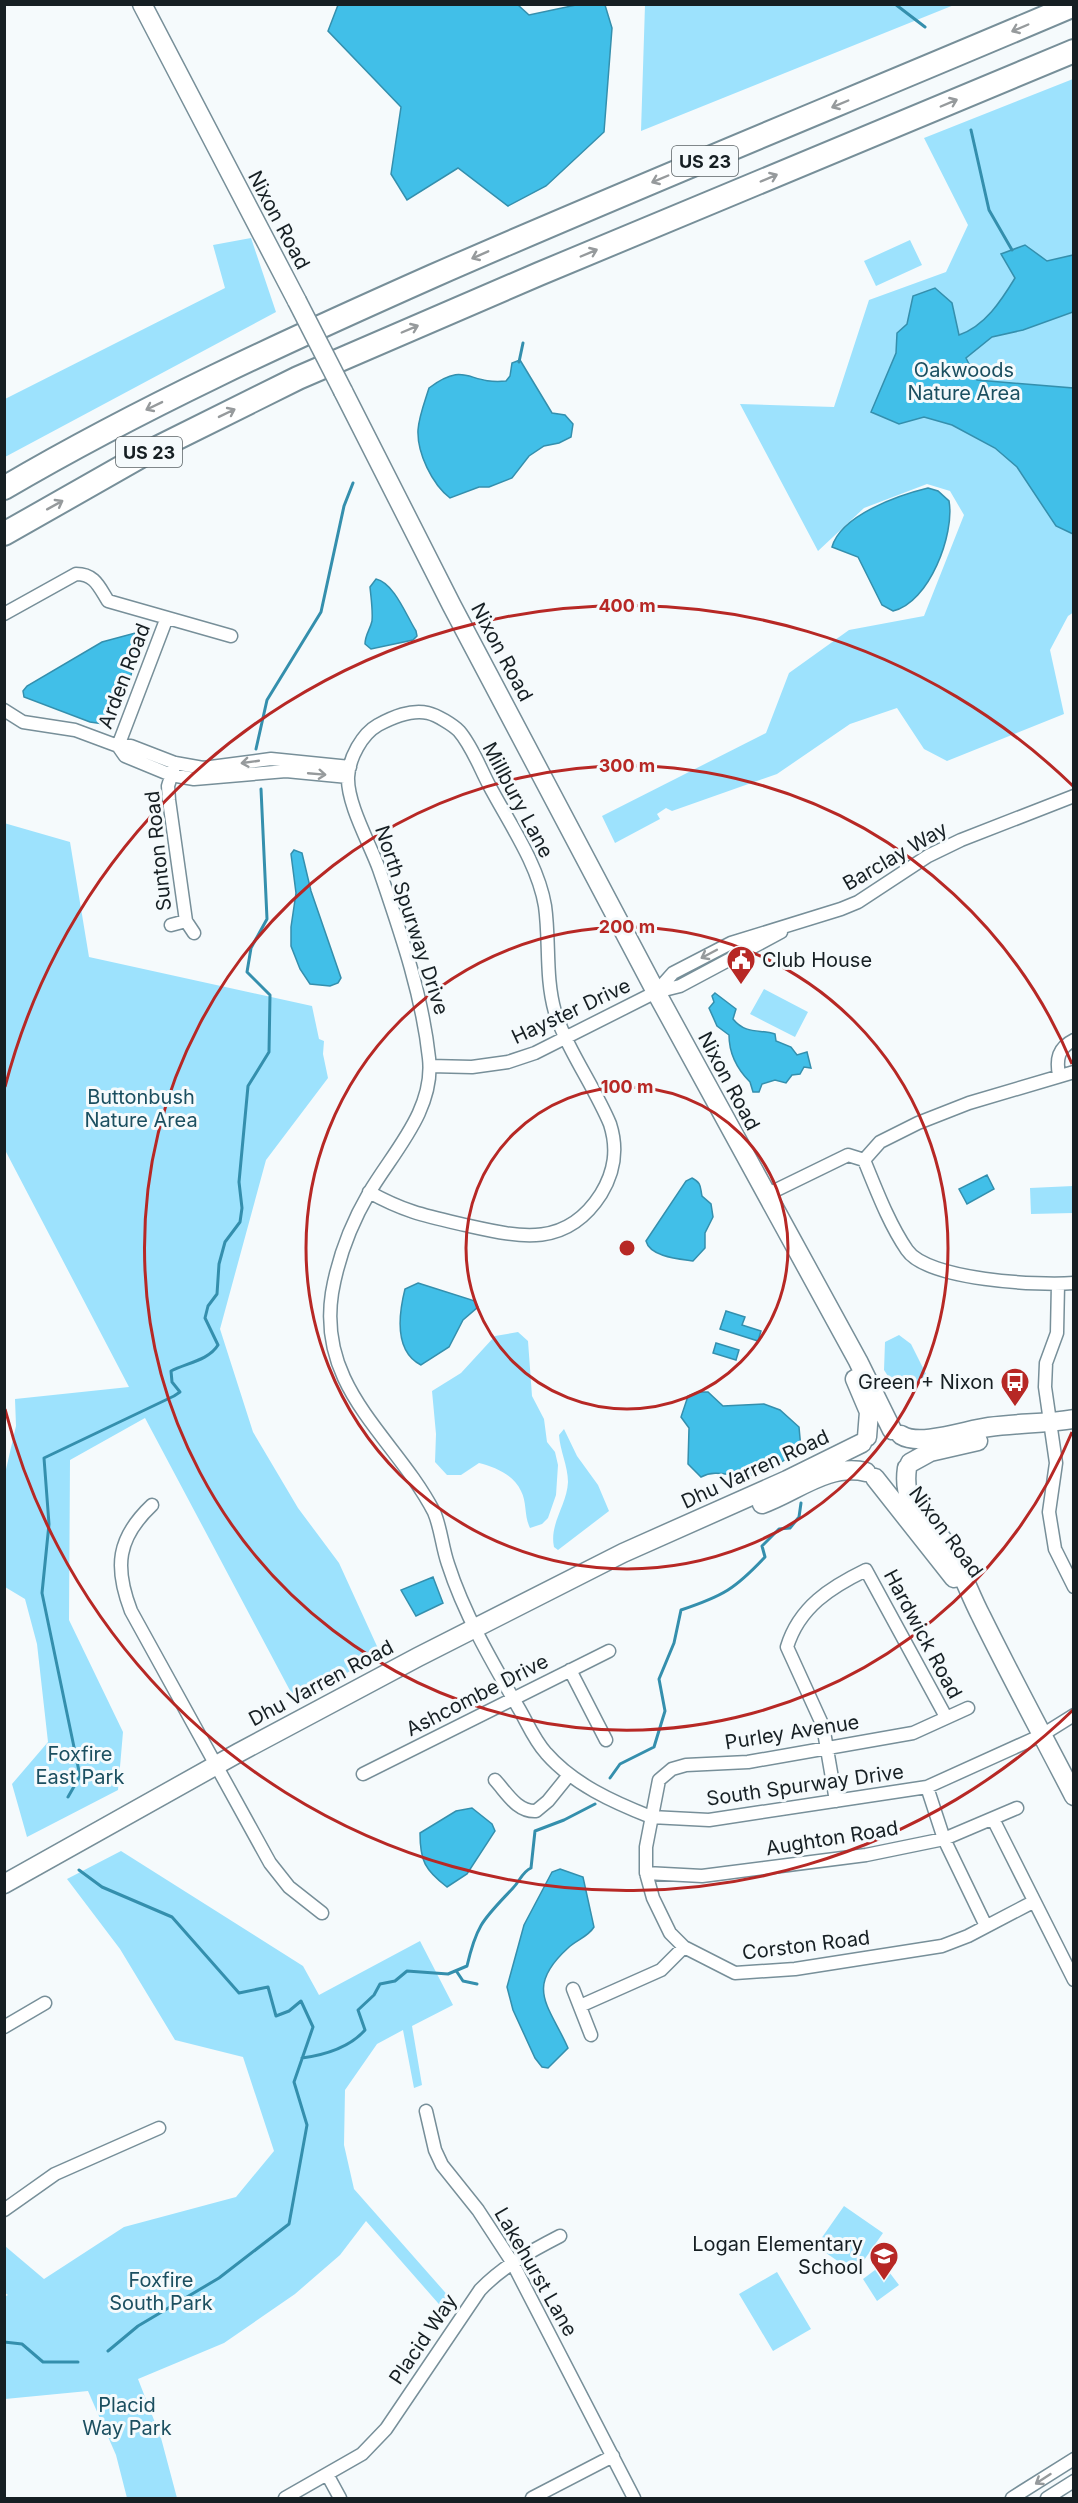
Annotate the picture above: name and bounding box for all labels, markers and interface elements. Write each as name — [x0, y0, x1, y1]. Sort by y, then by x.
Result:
one-way arrow — [1011, 23, 1029, 34]
one-way arrow — [939, 97, 958, 108]
one-way arrow — [831, 99, 850, 110]
road number: US 23 — [672, 146, 738, 176]
street label: Nixon Road — [243, 167, 315, 273]
one-way arrow — [759, 172, 778, 183]
one-way arrow — [651, 174, 670, 185]
one-way arrow — [579, 247, 598, 258]
one-way arrow — [472, 250, 490, 262]
one-way arrow — [400, 323, 418, 335]
park label: Oakwoods Nature Area — [907, 358, 1021, 405]
one-way arrow — [146, 400, 163, 412]
one-way arrow — [218, 406, 236, 418]
road number: US 23 — [116, 437, 182, 467]
one-way arrow — [46, 499, 64, 510]
text: 400 m — [598, 595, 656, 616]
street label: Nixon Road — [466, 599, 538, 705]
street label: Arden Road — [93, 620, 155, 732]
street label: Millbury Lane — [477, 738, 559, 862]
text: 300 m — [599, 755, 655, 776]
one-way arrow — [240, 757, 260, 768]
one-way arrow — [307, 769, 326, 780]
street label: Sunton Road — [140, 790, 176, 912]
street label: Barclay Way — [839, 816, 951, 896]
street label: North Spurway Drive — [370, 822, 454, 1018]
text: 200 m — [599, 916, 655, 937]
public building icon: Club House — [725, 944, 757, 986]
place label: Club House — [762, 948, 872, 972]
one-way arrow — [700, 949, 718, 961]
street label: Hayster Drive — [508, 973, 634, 1049]
street label: Nixon Road — [693, 1028, 765, 1134]
text: 100 m — [601, 1076, 653, 1097]
park label: Buttonbush Nature Area — [84, 1085, 198, 1132]
centre of rings — [617, 1238, 637, 1258]
bus stop icon: Green + Nixon — [999, 1366, 1031, 1408]
place label: Green + Nixon — [858, 1370, 994, 1394]
street label: Dhu Varren Road — [677, 1424, 833, 1514]
street label: Nixon Road — [904, 1482, 988, 1582]
street label: Hardwick Road — [879, 1565, 967, 1703]
street label: Dhu Varren Road — [245, 1635, 397, 1731]
street label: Ashcombe Drive — [402, 1649, 552, 1741]
street label: Purley Avenue — [723, 1710, 861, 1754]
park label: Foxfire East Park — [36, 1742, 124, 1789]
street label: South Spurway Drive — [705, 1759, 905, 1811]
street label: Aughton Road — [764, 1816, 900, 1860]
street label: Corston Road — [741, 1925, 871, 1965]
street label: Lakehurst Lane — [489, 2203, 583, 2341]
place label: Logan Elementary School — [692, 2232, 863, 2279]
school or university icon: Logan Elementary School — [868, 2240, 900, 2282]
park label: Foxfire South Park — [109, 2268, 213, 2315]
street label: Placid Way — [384, 2289, 462, 2389]
park label: Placid Way Park — [82, 2393, 172, 2440]
one-way arrow — [1035, 2473, 1052, 2485]

